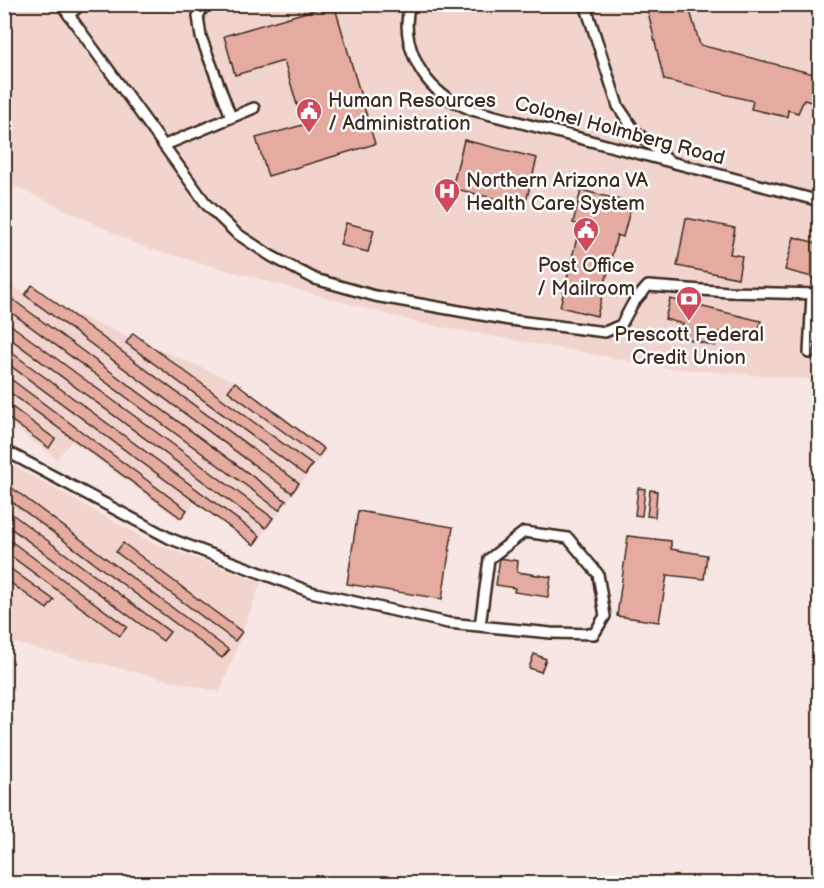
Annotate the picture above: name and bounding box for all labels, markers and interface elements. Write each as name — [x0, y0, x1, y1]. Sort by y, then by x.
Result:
place label: Human Resources / Administration — [328, 89, 496, 136]
street label: Colonel Holmberg Road — [512, 91, 727, 171]
public building icon: Human Resources / Administration — [294, 96, 324, 134]
place label: Northern Arizona VA Health Care System — [466, 169, 649, 216]
hospital icon: Northern Arizona VA Health Care System — [432, 176, 462, 214]
public building icon: Post Office / Mailroom — [571, 215, 601, 253]
place label: Post Office / Mailroom — [537, 254, 635, 301]
bank icon: Prescott Federal Credit Union — [674, 284, 704, 322]
place label: Prescott Federal Credit Union — [614, 323, 764, 370]

